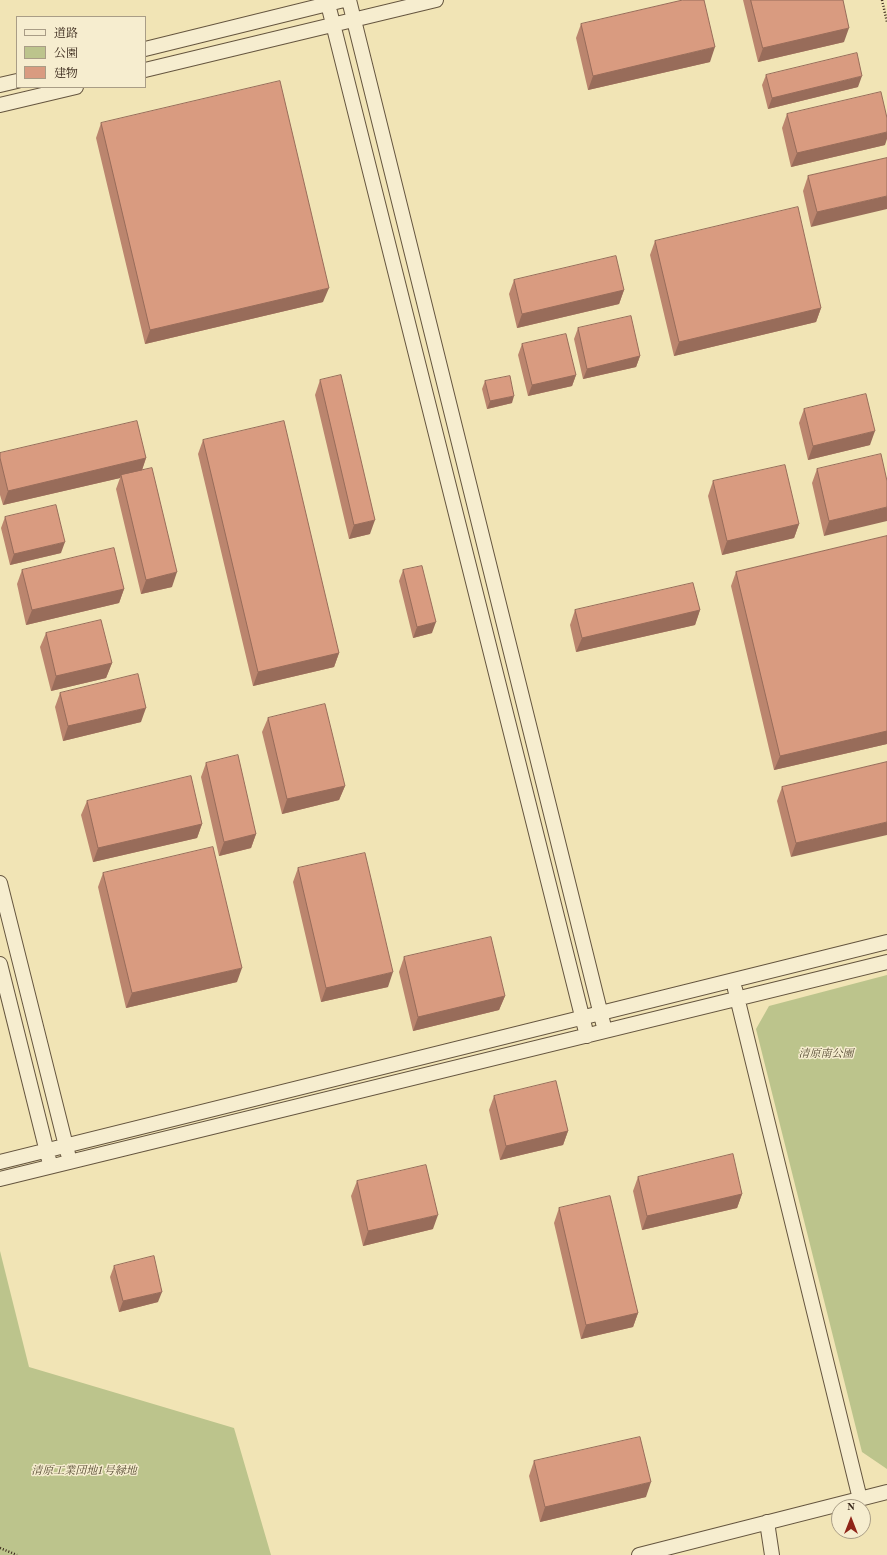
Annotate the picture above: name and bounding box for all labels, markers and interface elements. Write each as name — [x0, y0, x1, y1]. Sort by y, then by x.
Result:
legend — [16, 16, 146, 88]
text: 道路 — [54, 28, 78, 40]
text: 公園 — [54, 48, 78, 60]
text: 建物 — [54, 68, 78, 80]
park label: 清原南公園 — [799, 1047, 853, 1061]
park label: 清原工業団地1号緑地 — [31, 1464, 137, 1478]
north arrow — [831, 1499, 871, 1539]
text: N — [847, 1502, 855, 1513]

